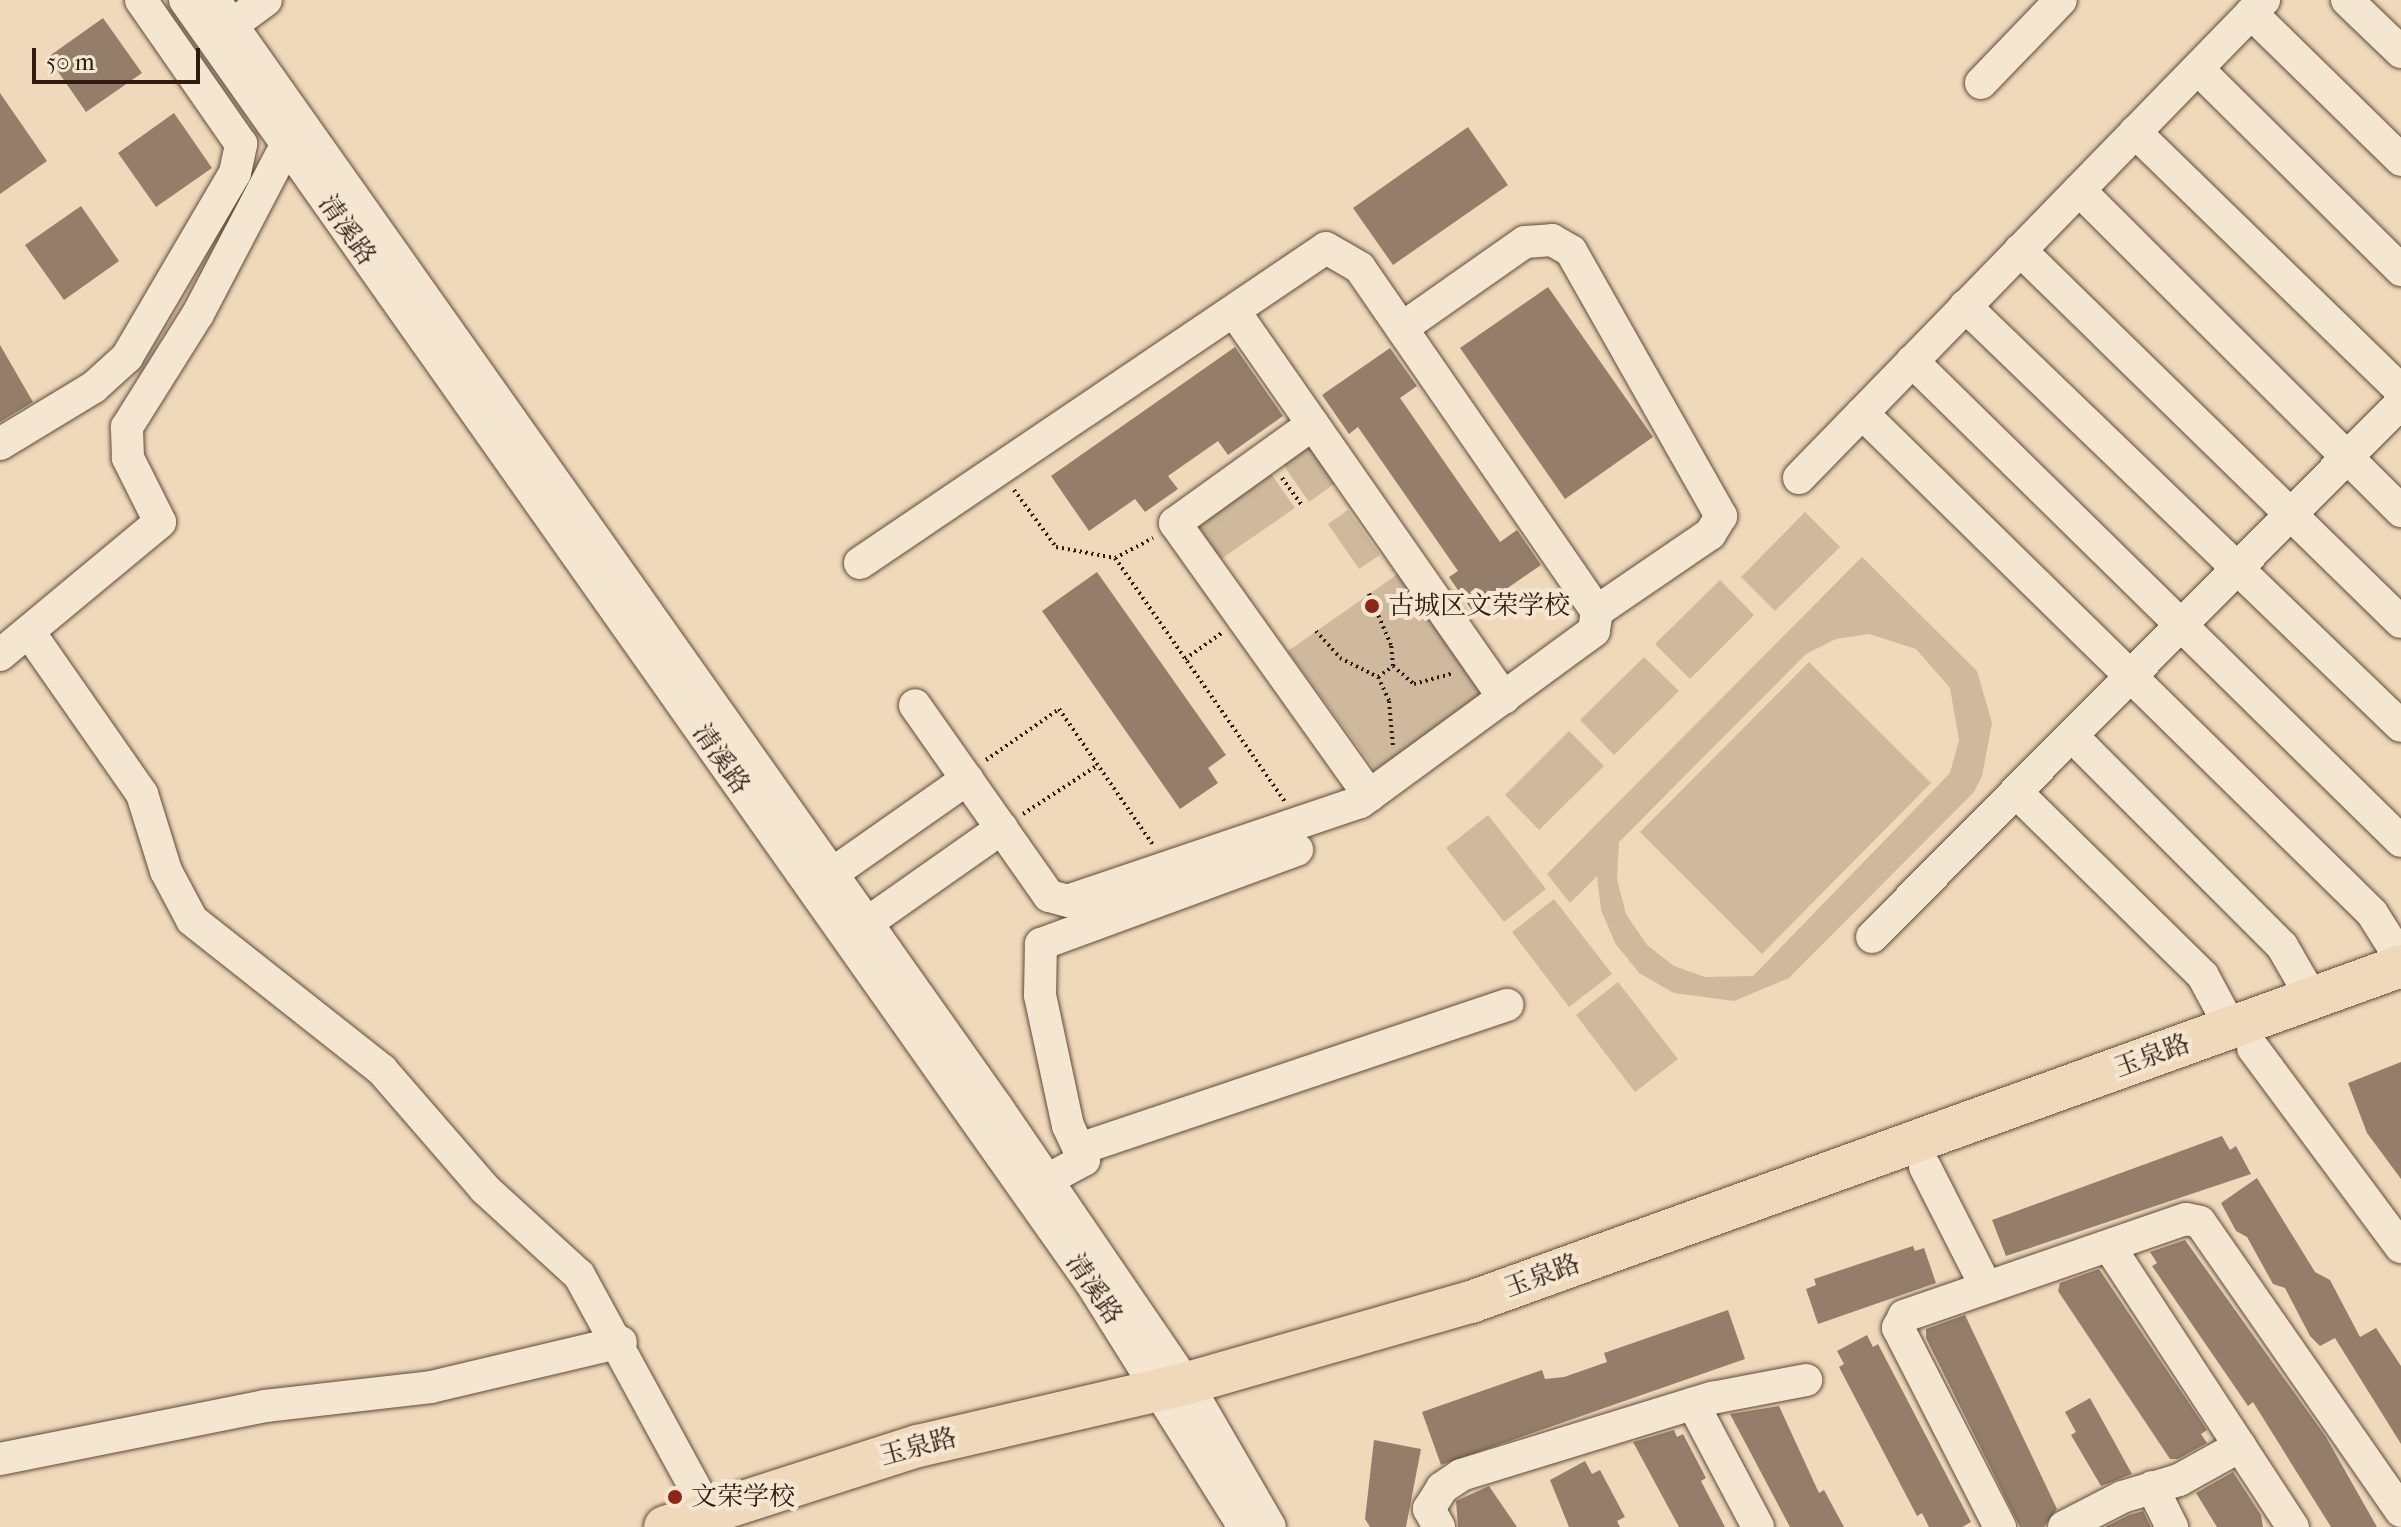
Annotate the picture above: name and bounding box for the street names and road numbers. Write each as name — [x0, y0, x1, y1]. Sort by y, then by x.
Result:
street label: 清溪路 — [312, 189, 382, 271]
street label: 清溪路 — [686, 718, 756, 800]
street label: 玉泉路 — [2110, 1028, 2194, 1084]
street label: 清溪路 — [1059, 1248, 1129, 1330]
street label: 玉泉路 — [1500, 1248, 1584, 1304]
street label: 玉泉路 — [876, 1422, 960, 1472]

